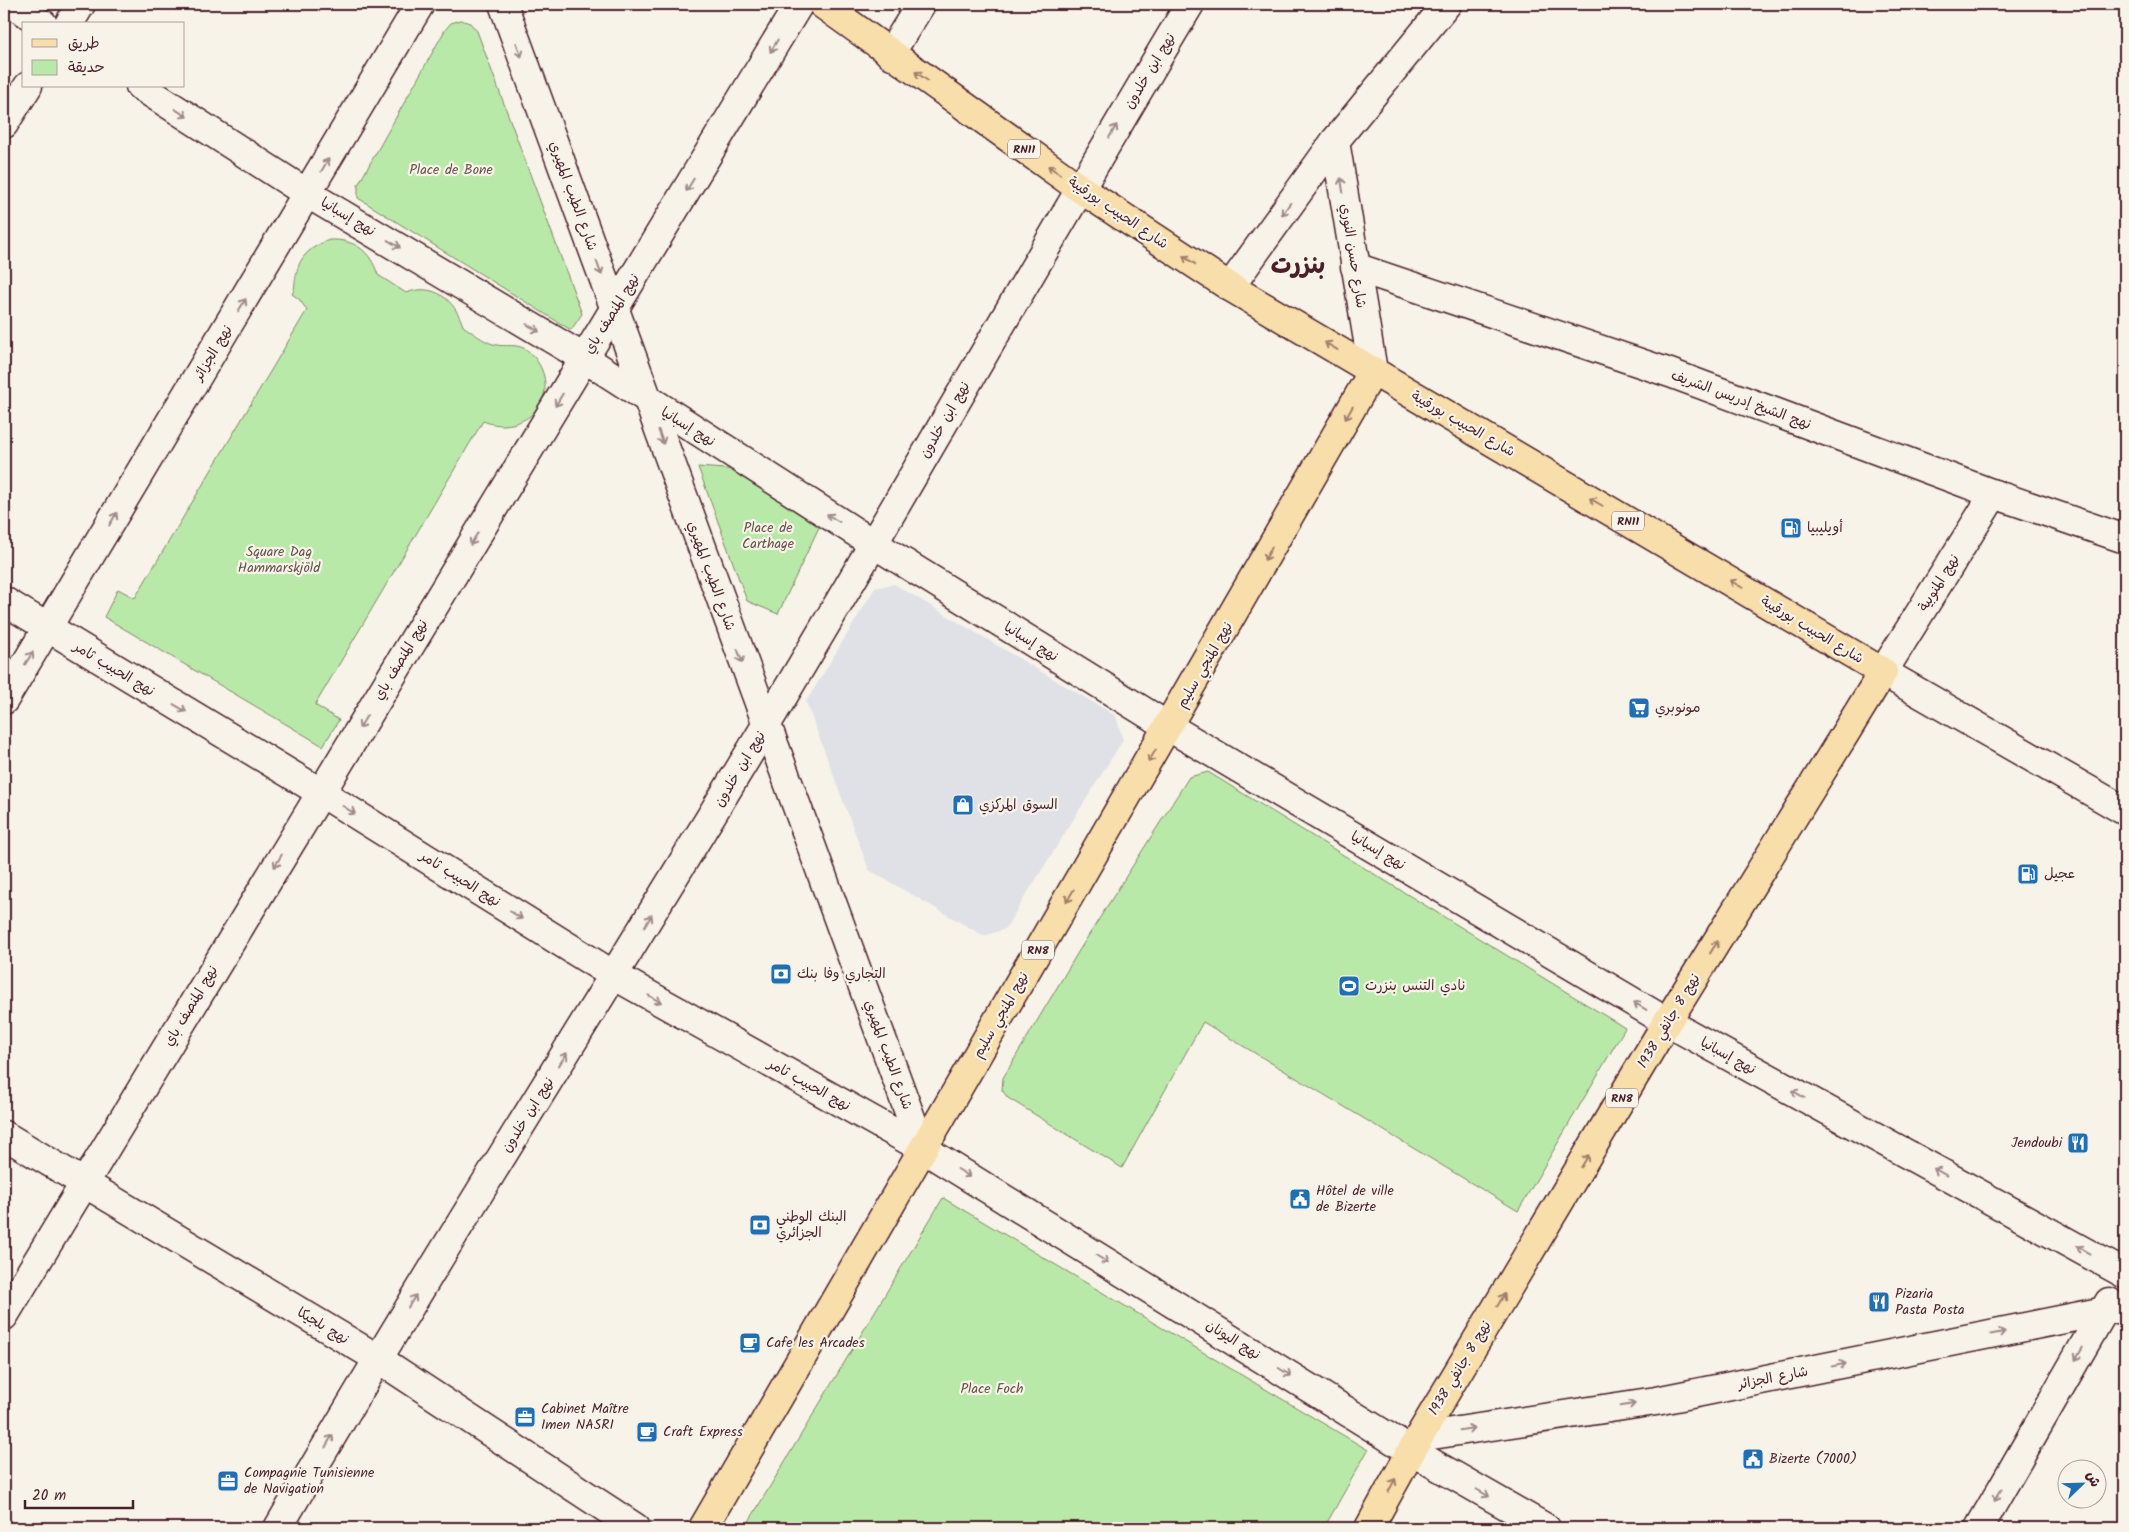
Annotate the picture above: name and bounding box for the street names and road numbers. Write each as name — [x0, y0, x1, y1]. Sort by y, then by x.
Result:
street label: نهج ابن خلدون — [1119, 29, 1181, 113]
street label: شارع الطيب المهيري — [543, 138, 603, 254]
road number: RN11 — [1008, 140, 1040, 158]
street label: شارع الحبيب بورقيبة — [1063, 171, 1173, 255]
street label: نهج إسبانيا — [316, 192, 380, 242]
street label: شارع حسن النوري — [1334, 202, 1372, 310]
street label: نهج المنصف باي — [579, 270, 645, 358]
street label: نهج الجزائر — [187, 321, 238, 386]
street label: نهج الشيخ إدريس الشريف — [1668, 364, 1814, 436]
street label: نهج ابن خلدون — [914, 378, 976, 462]
street label: شارع الحبيب بورقيبة — [1407, 385, 1519, 463]
street label: نهج إسبانيا — [656, 402, 720, 452]
road number: RN11 — [1612, 512, 1644, 530]
street label: شارع الطيب المهيري — [681, 518, 741, 634]
street label: نهج المنوبية — [1913, 550, 1965, 616]
street label: شارع الحبيب بورقيبة — [1756, 590, 1868, 670]
street label: نهج المنصف باي — [368, 615, 434, 705]
street label: نهج إسبانيا — [999, 617, 1063, 667]
street label: نهج المنجي سليم — [1171, 618, 1239, 713]
street label: نهج الحبيب ثامر — [68, 635, 159, 702]
street label: نهج ابن خلدون — [709, 727, 771, 811]
street label: نهج إسبانيا — [1346, 826, 1410, 876]
street label: نهج الحبيب ثامر — [414, 845, 505, 913]
road number: RN8 — [1022, 940, 1054, 960]
street label: نهج المنصف باي — [158, 961, 224, 1051]
street label: نهج المنجي سليم — [967, 968, 1035, 1063]
street label: نهج 8 جانفي 1938 — [1632, 969, 1707, 1073]
street label: شارع الطيب المهيري — [858, 997, 918, 1113]
street label: نهج إسبانيا — [1696, 1032, 1760, 1080]
street label: نهج الحبيب ثامر — [763, 1053, 855, 1117]
street label: نهج ابن خلدون — [496, 1073, 560, 1157]
road number: RN8 — [1606, 1088, 1638, 1108]
street label: نهج بلجيكا — [293, 1302, 353, 1350]
street label: نهج اليونان — [1201, 1314, 1265, 1366]
street label: نهج 8 جانفي 1938 — [1423, 1316, 1498, 1420]
street label: شارع الجزائر — [1735, 1360, 1810, 1396]

